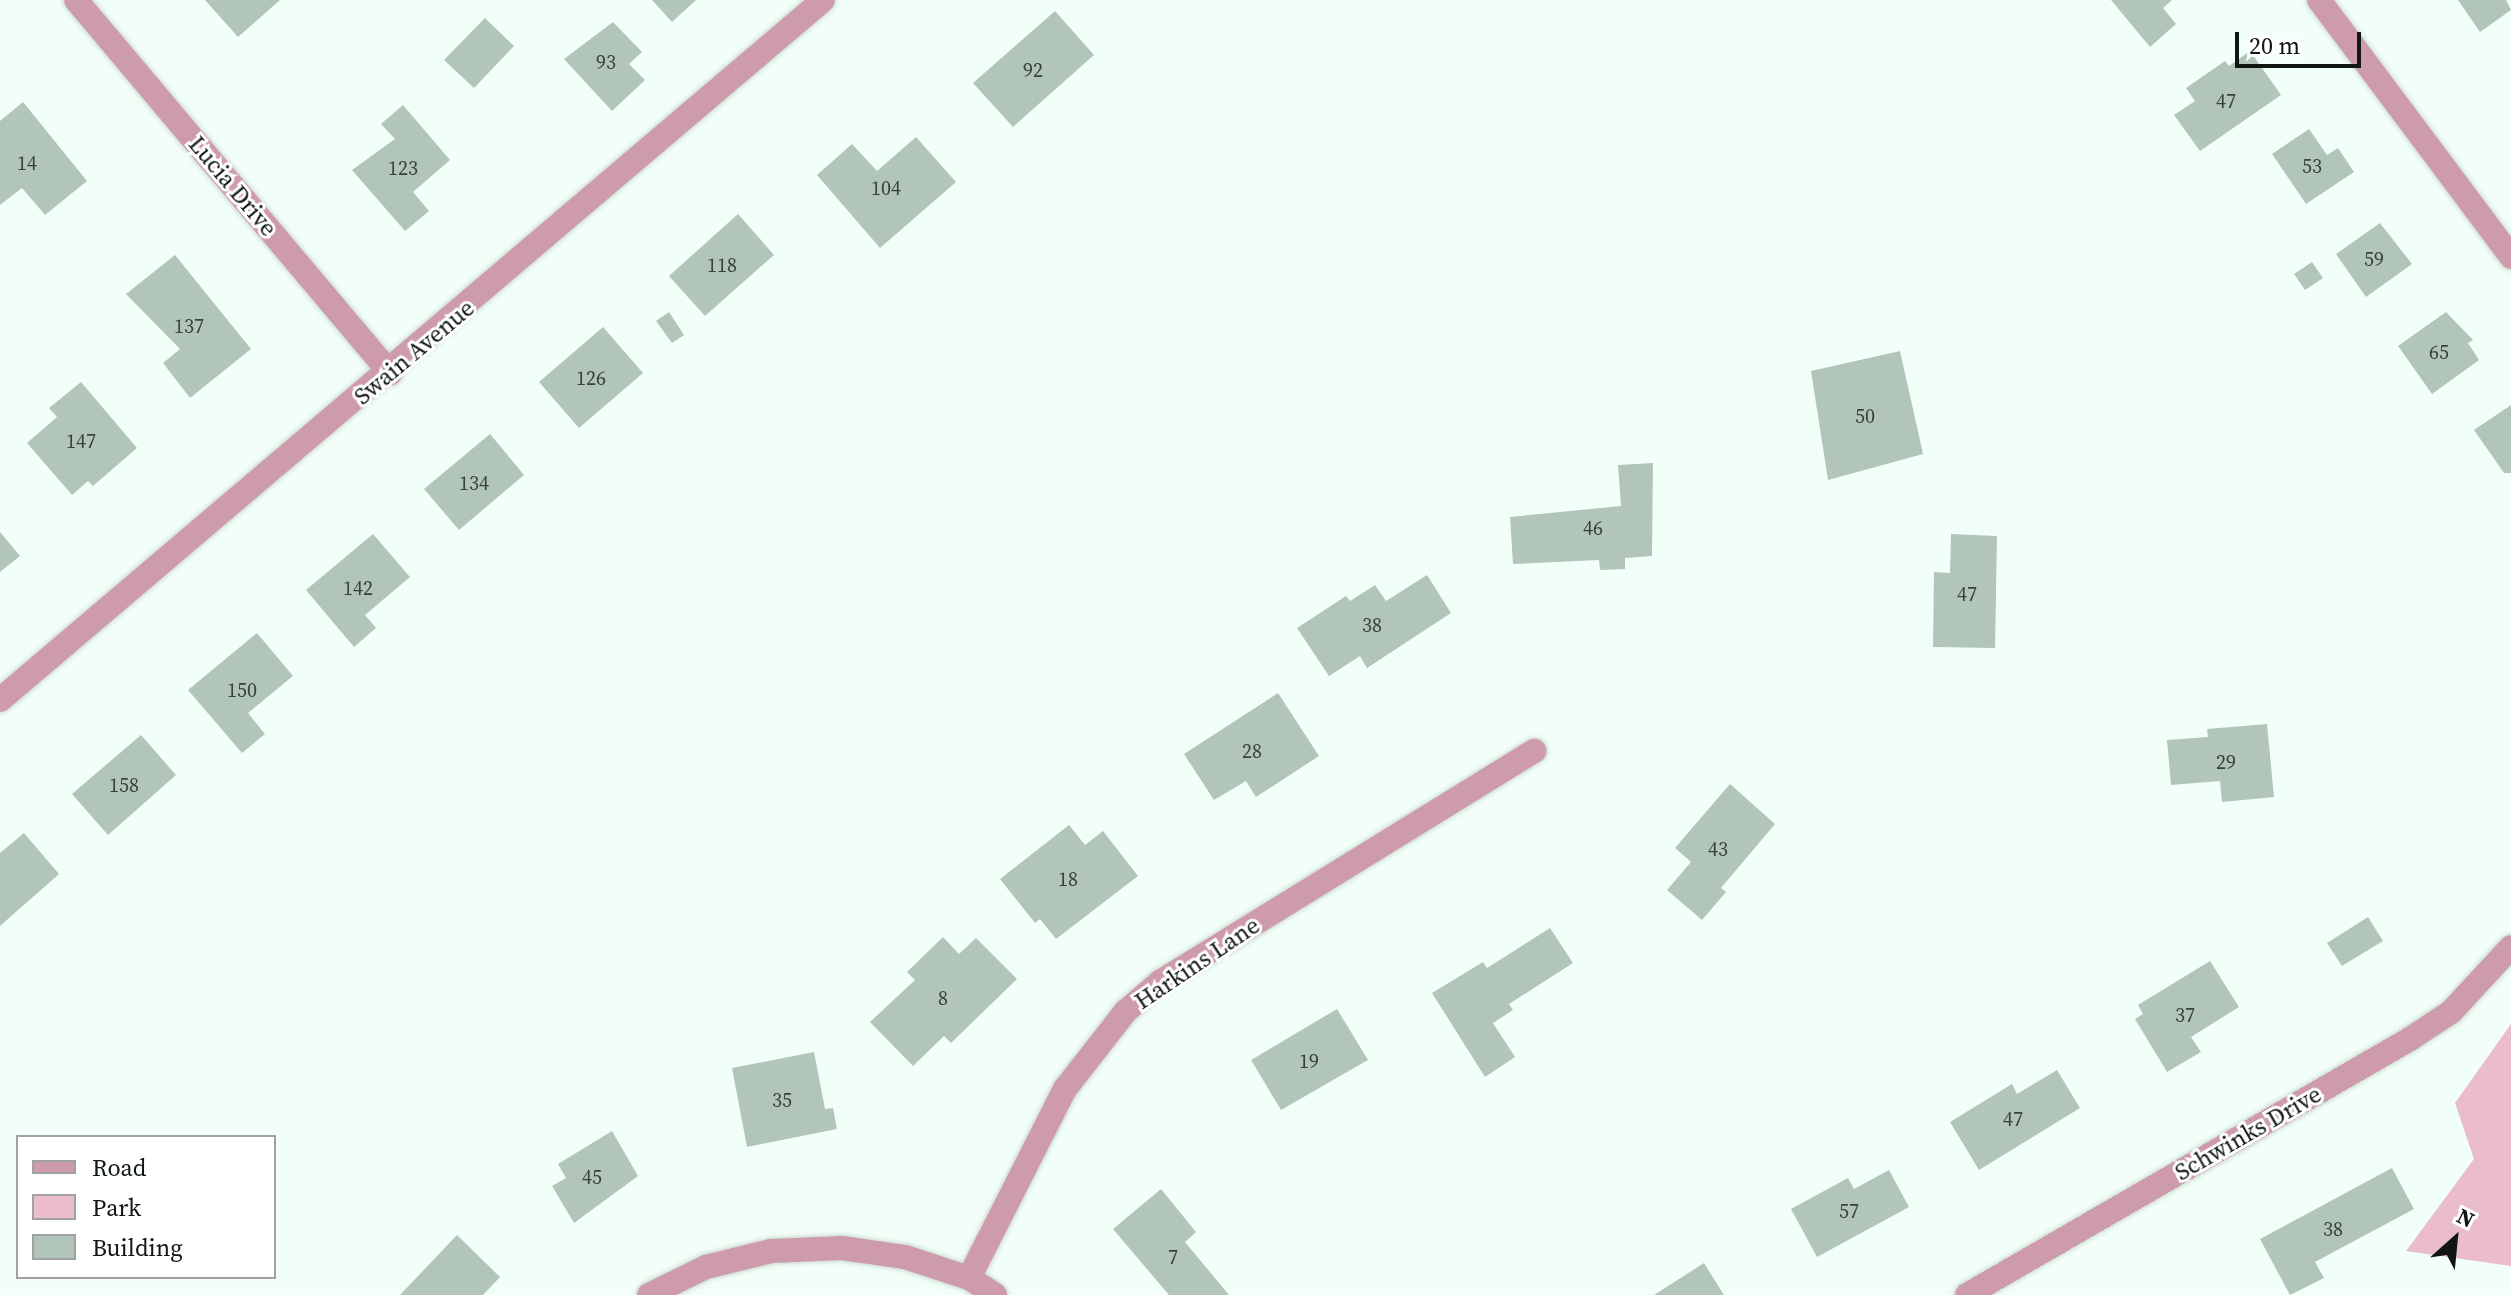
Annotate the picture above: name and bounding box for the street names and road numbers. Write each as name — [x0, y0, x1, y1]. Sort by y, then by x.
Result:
street label: Lucia Drive — [183, 130, 283, 242]
street label: Swain Avenue — [348, 293, 480, 411]
street label: Harkins Lane — [1129, 911, 1265, 1015]
street label: Schwinks Drive — [2170, 1079, 2326, 1187]

